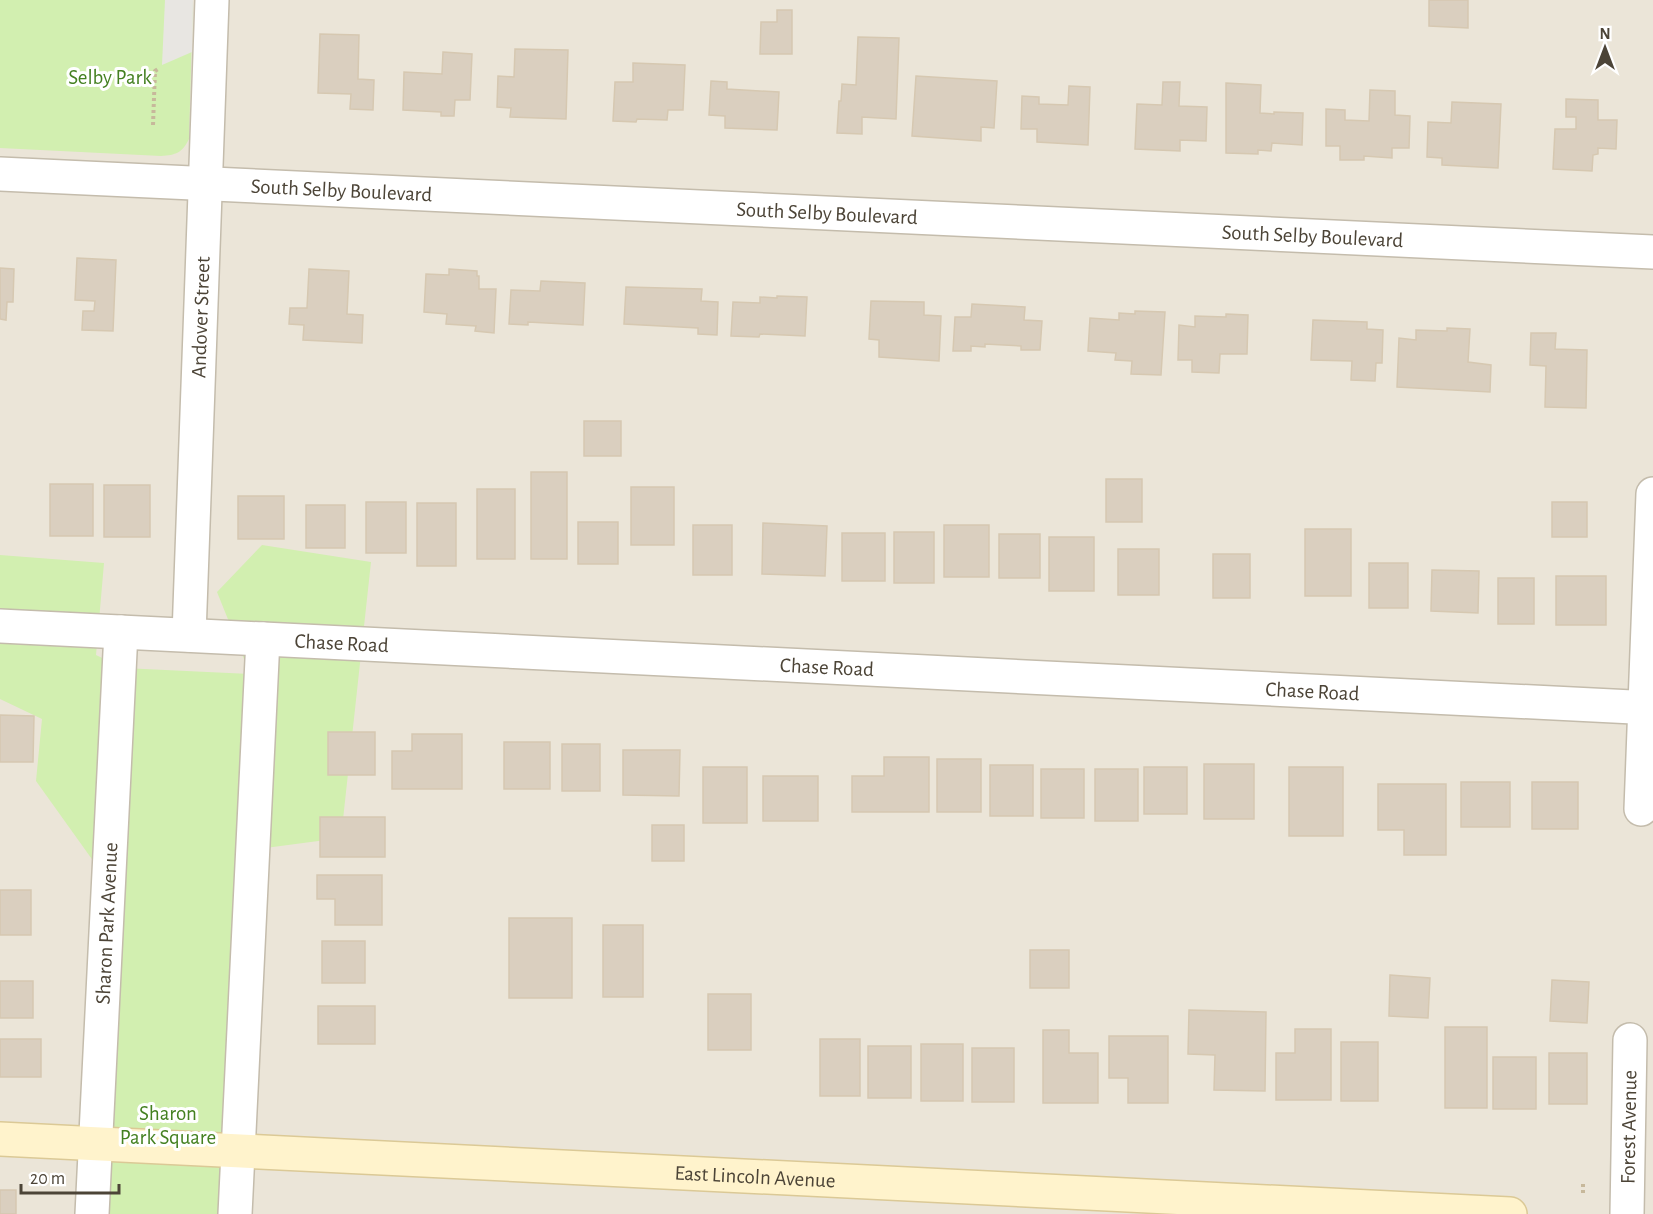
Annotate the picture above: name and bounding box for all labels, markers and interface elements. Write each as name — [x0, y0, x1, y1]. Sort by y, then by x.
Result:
north arrow — [1575, 18, 1635, 78]
text: N — [1599, 26, 1611, 42]
park label: Selby Park — [68, 67, 152, 88]
street label: South Selby Boulevard — [250, 176, 433, 205]
street label: South Selby Boulevard — [736, 199, 918, 228]
street label: South Selby Boulevard — [1221, 222, 1404, 251]
street label: Andover Street — [188, 256, 214, 378]
street label: Chase Road — [294, 631, 389, 656]
street label: Chase Road — [779, 655, 875, 680]
street label: Chase Road — [1265, 679, 1360, 704]
street label: Sharon Park Avenue — [92, 842, 122, 1005]
street label: Forest Avenue — [1618, 1070, 1640, 1184]
park label: Sharon Park Square — [120, 1103, 216, 1148]
scale bar — [21, 1157, 118, 1195]
street label: East Lincoln Avenue — [674, 1163, 836, 1191]
text: 20 m — [30, 1170, 65, 1188]

